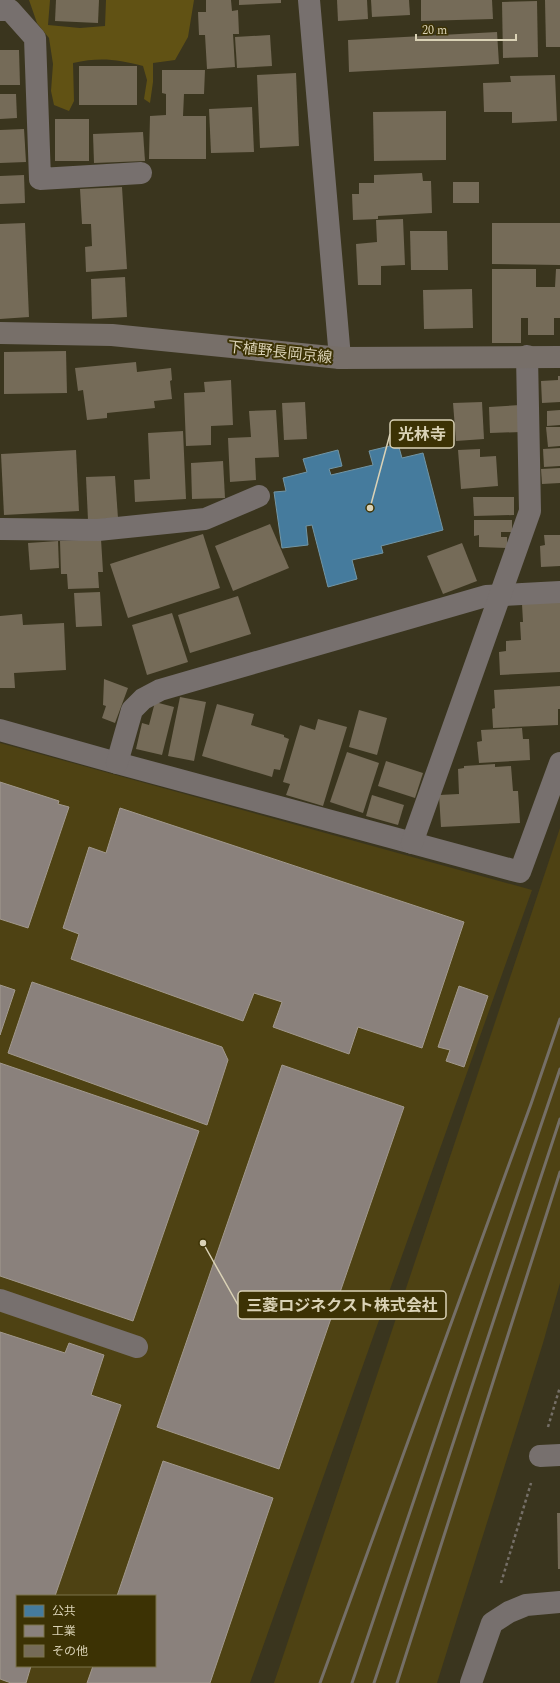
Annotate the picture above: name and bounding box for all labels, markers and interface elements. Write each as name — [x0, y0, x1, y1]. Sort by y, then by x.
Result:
scale bar — [416, 16, 516, 42]
text: 20 m — [422, 21, 447, 40]
street label: 下植野長岡京線 — [227, 336, 333, 369]
callout: 光林寺 — [390, 420, 454, 448]
text: 光林寺 — [398, 423, 446, 447]
callout: 三菱ロジネクスト株式会社 — [238, 1291, 446, 1319]
text: 三菱ロジネクスト株式会社 — [246, 1294, 438, 1318]
legend — [16, 1595, 156, 1667]
text: 公共 — [52, 1602, 76, 1621]
text: 工業 — [52, 1622, 76, 1641]
text: その他 — [52, 1642, 88, 1661]

